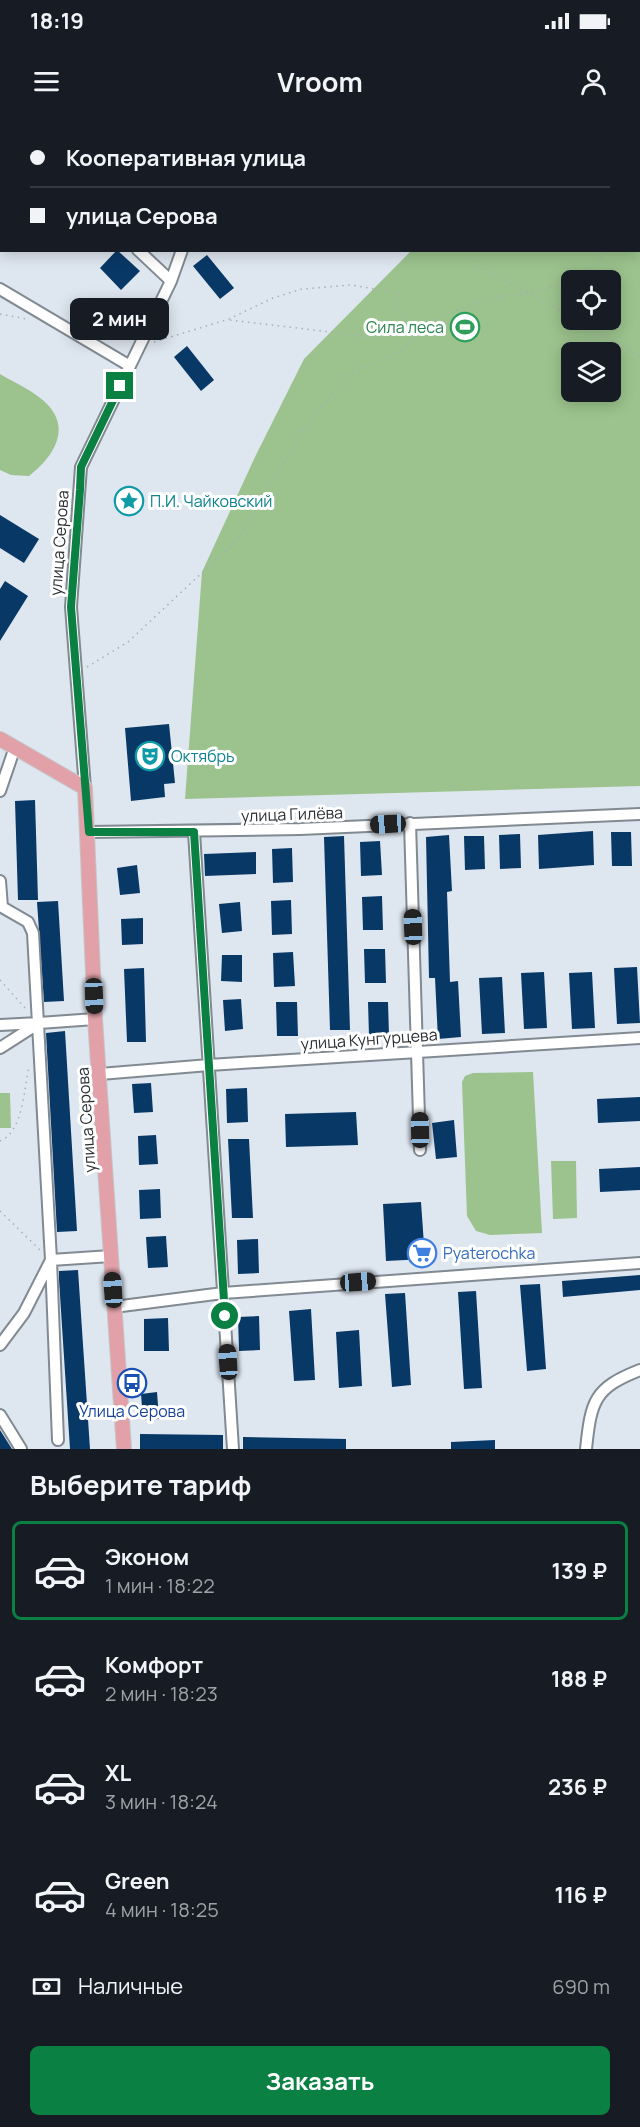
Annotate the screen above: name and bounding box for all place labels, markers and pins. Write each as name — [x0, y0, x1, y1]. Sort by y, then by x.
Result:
sports icon: Сила леса — [449, 311, 481, 343]
place label: Сила леса — [366, 316, 444, 338]
place icon: П.И. Чайковский — [113, 485, 145, 517]
place label: П.И. Чайковский — [150, 490, 272, 512]
theatre icon: Октябрь — [134, 740, 166, 772]
place label: Октябрь — [171, 745, 235, 767]
supermarket icon: Pyaterochka — [406, 1237, 438, 1269]
place label: Pyaterochka — [443, 1242, 535, 1264]
bus stop icon: Улица Серова — [116, 1367, 148, 1399]
place label: Улица Серова — [79, 1400, 185, 1422]

